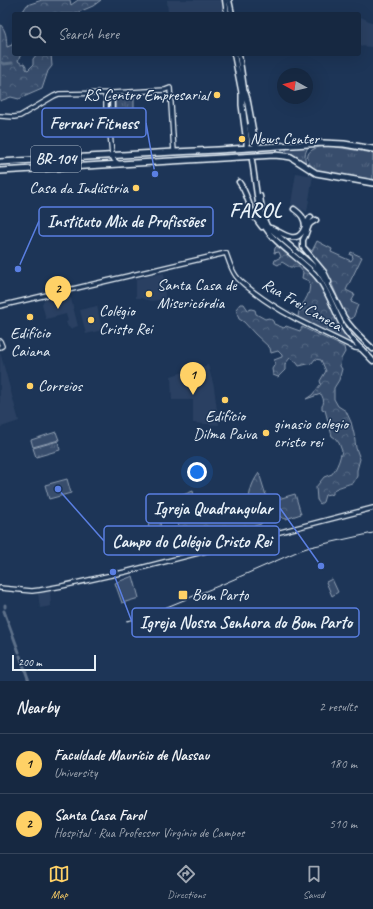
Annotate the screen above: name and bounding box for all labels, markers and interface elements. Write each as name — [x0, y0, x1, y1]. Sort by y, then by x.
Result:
search box — [12, 12, 361, 56]
icon: search — [26, 23, 48, 45]
text: Search here — [58, 25, 119, 44]
north arrow — [277, 68, 313, 104]
place label: RS Centro Empresarial — [83, 85, 212, 105]
marker: RS Centro Empresarial — [212, 90, 222, 100]
callout: Ferrari Fitness — [42, 108, 146, 137]
text: Ferrari Fitness — [50, 113, 140, 134]
place label: News Center — [250, 129, 320, 149]
marker: News Center — [237, 134, 247, 144]
road number: BR-104 — [31, 146, 81, 172]
place label: Casa da Indústria — [29, 178, 130, 198]
marker: Casa da Indústria — [131, 183, 141, 193]
district label: FAROL — [229, 198, 283, 223]
callout: Instituto Mix de Profissões — [39, 207, 213, 236]
text: Instituto Mix de Profissões — [47, 211, 207, 232]
street label: Rua Frei Caneca — [258, 274, 346, 336]
place label: Santa Casa de Misericórdia — [157, 275, 238, 313]
pin: 2 — [45, 276, 71, 309]
marker: Santa Casa de Misericórdia — [144, 289, 154, 299]
place label: Colégio Cristo Rei — [99, 301, 154, 339]
marker: Edifício Caiana — [25, 312, 35, 322]
marker: Colégio Cristo Rei — [86, 315, 96, 325]
place label: Edifício Caiana — [10, 323, 52, 361]
pin: 1 — [180, 362, 206, 395]
place label: Correios — [38, 376, 84, 396]
marker: Correios — [25, 381, 35, 391]
marker: Edifício Dilma Paiva — [220, 395, 230, 405]
place label: Edifício Dilma Paiva — [193, 406, 258, 444]
place label: ginasio colegio cristo rei — [274, 414, 350, 452]
marker: ginasio colegio cristo rei — [261, 428, 271, 438]
your location — [187, 462, 207, 482]
callout: Igreja Quadrangular — [146, 494, 280, 523]
text: Igreja Quadrangular — [154, 498, 274, 519]
callout: Campo do Colégio Cristo Rei — [104, 526, 279, 555]
text: Campo do Colégio Cristo Rei — [112, 531, 274, 552]
place label: Bom Parto — [192, 585, 250, 605]
marker: Bom Parto — [177, 589, 189, 601]
callout: Igreja Nossa Senhora do Bom Parto — [132, 608, 359, 637]
text: Igreja Nossa Senhora do Bom Parto — [140, 612, 354, 633]
scale bar — [12, 653, 96, 672]
text: 200 m — [18, 655, 42, 669]
text: Nearby — [16, 697, 59, 718]
text: 2 results — [319, 699, 357, 715]
text: Faculdade Maurício de Nassau — [54, 746, 209, 765]
text: 1 — [26, 756, 32, 772]
text: 180 m — [329, 756, 357, 772]
text: University — [54, 765, 97, 781]
text: Santa Casa Farol — [54, 806, 145, 825]
text: 2 — [26, 816, 32, 832]
text: 510 m — [329, 816, 357, 832]
text: Hospital · Rua Professor Virgínio de Campos — [54, 825, 245, 841]
tab: Map — [48, 863, 70, 901]
tab: Directions — [167, 863, 206, 901]
tab: Saved — [303, 863, 325, 901]

